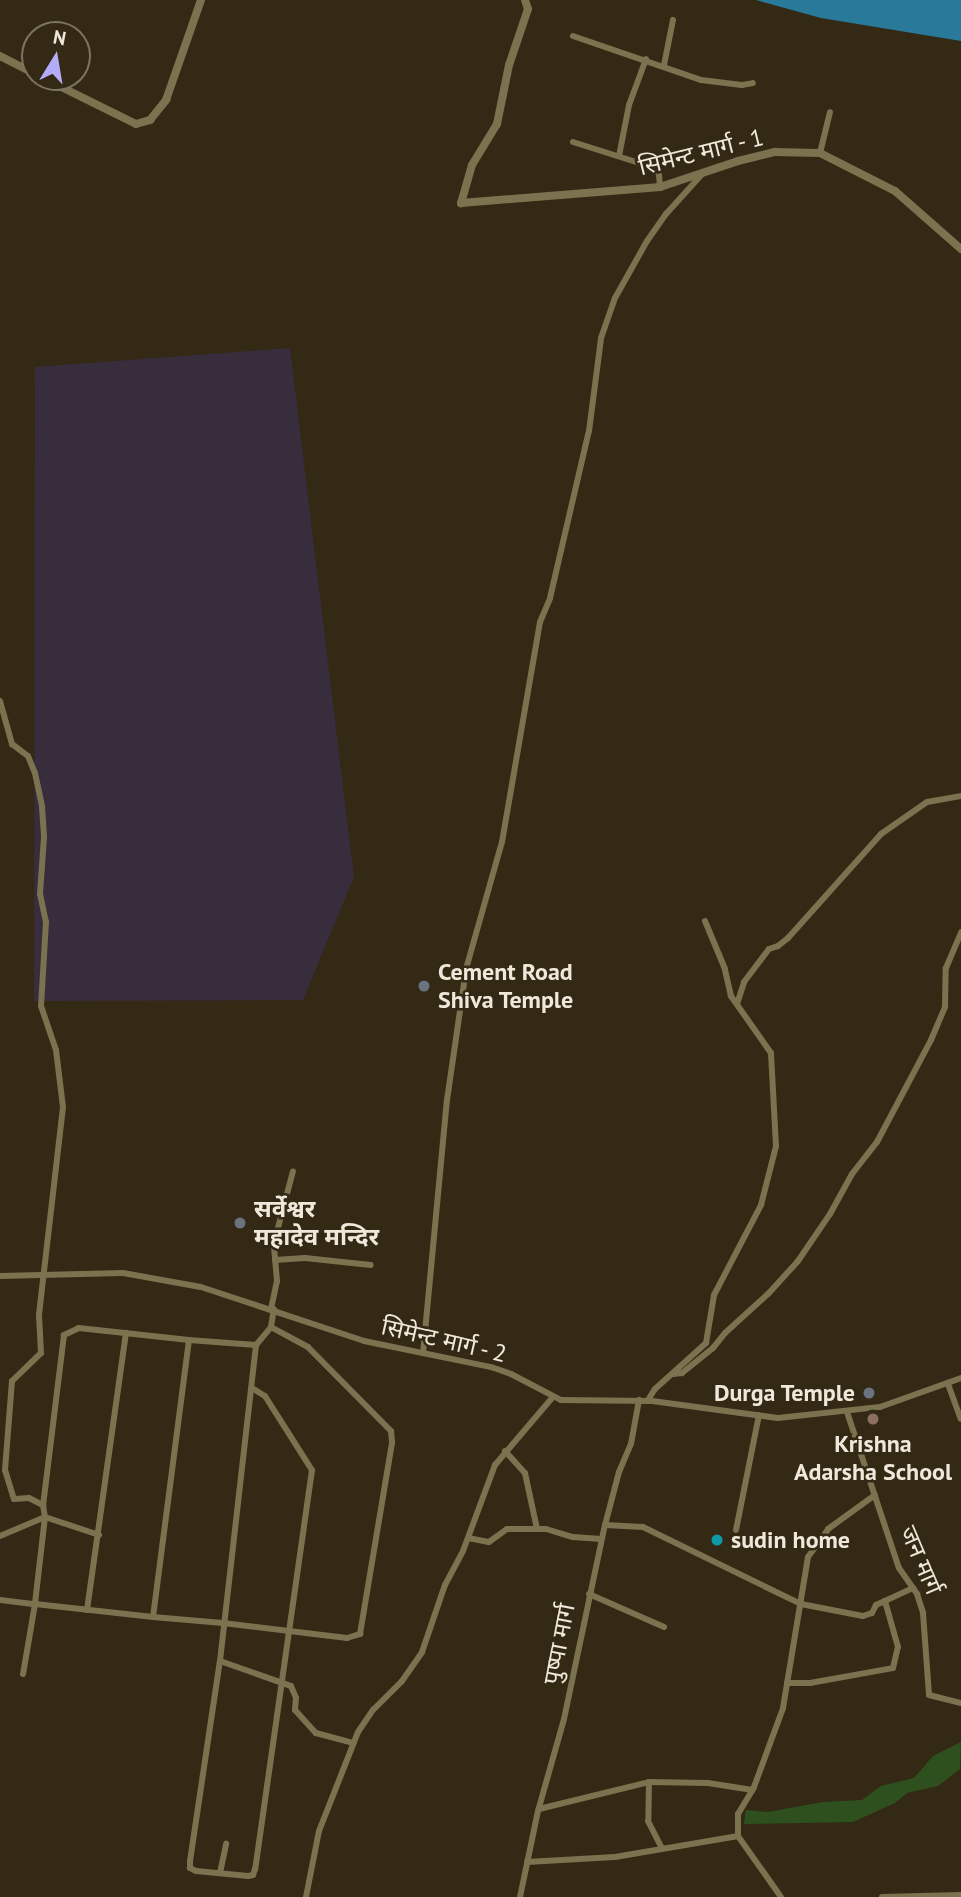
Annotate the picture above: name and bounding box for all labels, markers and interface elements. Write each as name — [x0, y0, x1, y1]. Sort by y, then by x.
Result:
north arrow — [21, 21, 91, 91]
text: N — [51, 24, 68, 50]
street label: सिमेन्ट मार्ग - 1 — [634, 122, 768, 182]
place label: Cement Road Shiva Temple — [438, 958, 574, 1014]
marker: Cement Road Shiva Temple — [416, 978, 432, 994]
place label: सर्वेश्वर महादेव मन्दिर — [254, 1195, 379, 1251]
marker: सर्वेश्वर महादेव मन्दिर — [232, 1215, 248, 1231]
street label: सिमेन्ट मार्ग - 2 — [377, 1311, 511, 1369]
place label: Durga Temple — [713, 1379, 855, 1407]
marker: Durga Temple — [861, 1385, 877, 1401]
marker: Krishna Adarsha School — [865, 1411, 881, 1427]
place label: Krishna Adarsha School — [794, 1430, 952, 1486]
street label: जन मार्ग — [894, 1521, 948, 1599]
place label: sudin home — [731, 1526, 850, 1554]
marker: sudin home — [709, 1532, 725, 1548]
street label: पुष्पा मार्ग — [537, 1601, 581, 1687]

